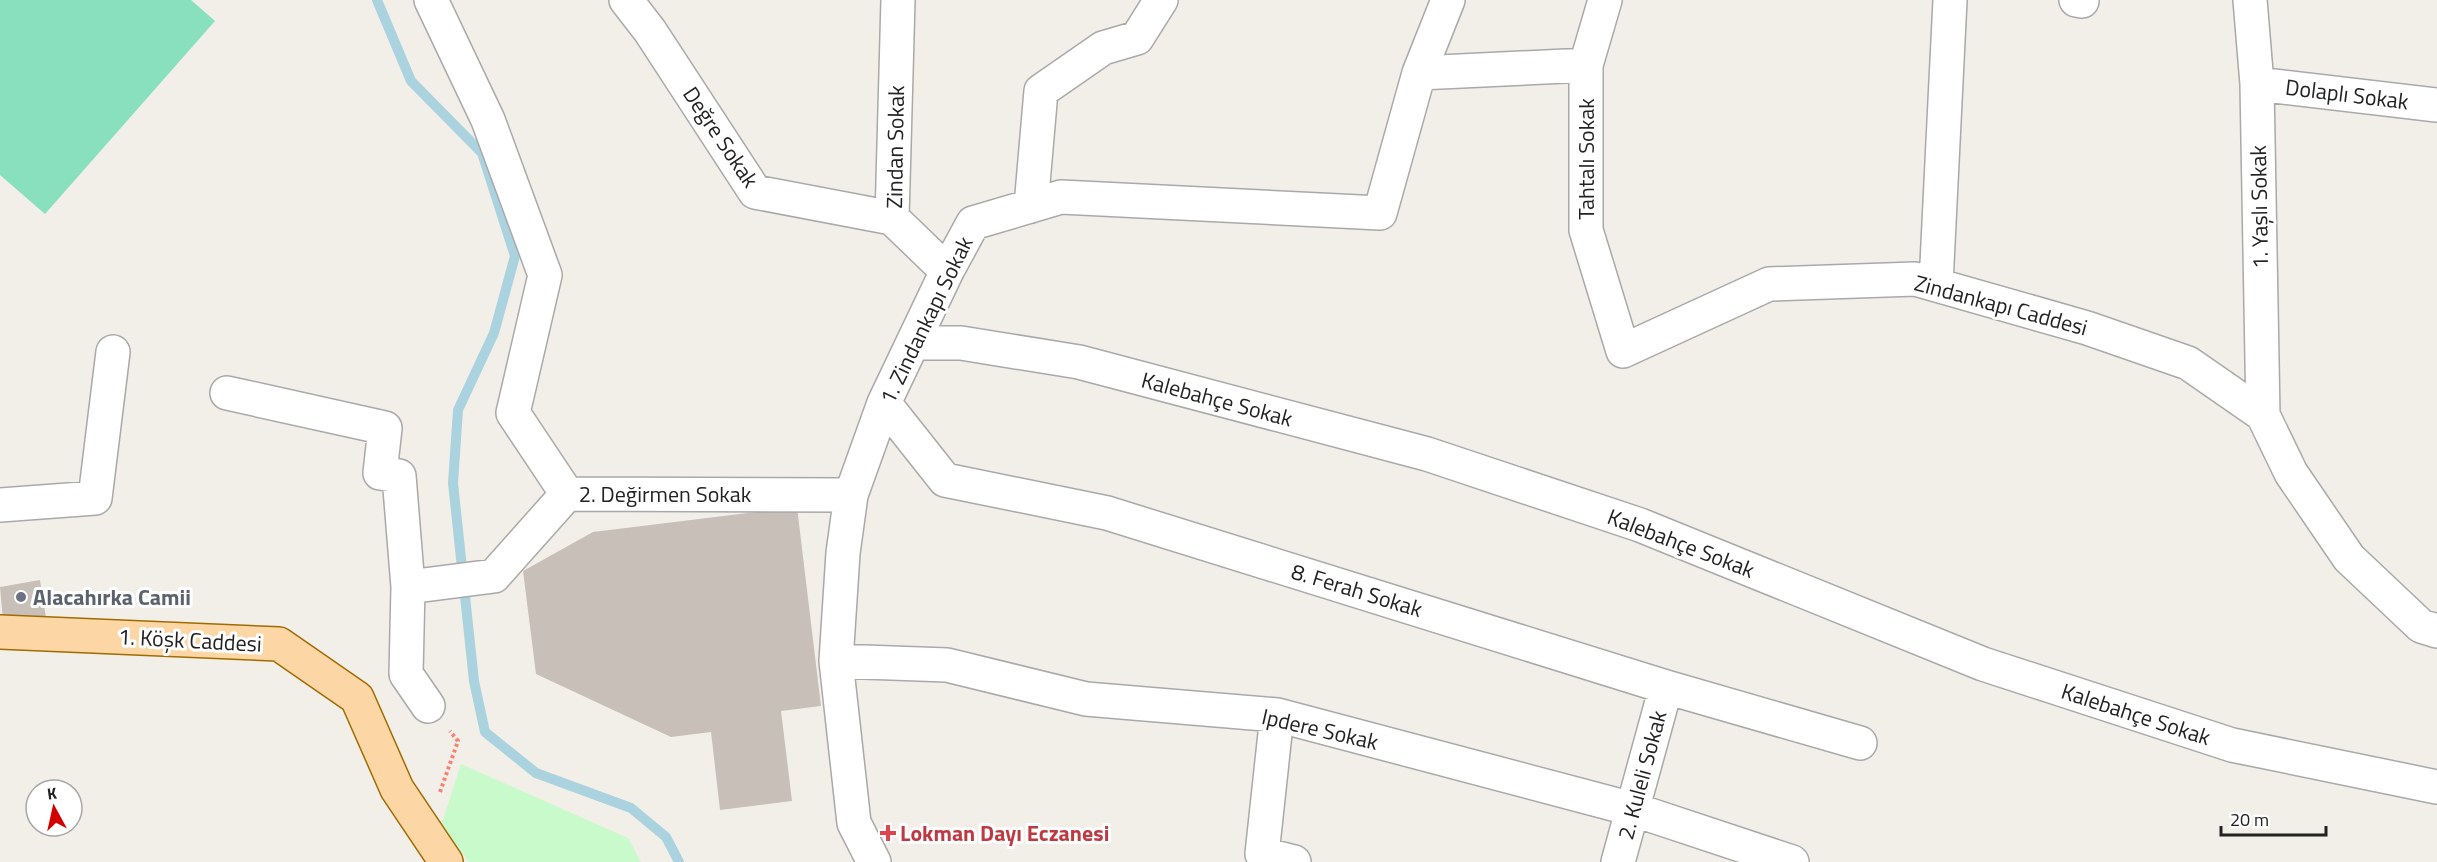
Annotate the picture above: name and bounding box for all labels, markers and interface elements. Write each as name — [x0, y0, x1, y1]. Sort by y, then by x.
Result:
street label: Dolaplı Sokak — [2283, 70, 2411, 118]
street label: Değre Sokak — [675, 80, 768, 195]
street label: Zindan Sokak — [877, 85, 913, 209]
street label: Tahtalı Sokak — [1569, 98, 1603, 220]
street label: 1. Yaşlı Sokak — [2241, 144, 2277, 269]
street label: 1. Zindankapı Sokak — [871, 230, 982, 410]
street label: Zindankapı Caddesi — [1911, 266, 2091, 344]
street label: Kalebahçe Sokak — [1138, 363, 1297, 436]
street label: 2. Değirmen Sokak — [579, 477, 752, 511]
street label: Kalebahçe Sokak — [1602, 499, 1760, 587]
street label: 8. Ferah Sokak — [1287, 554, 1427, 626]
place label: Alacahırka Camii — [33, 580, 191, 614]
marker: Alacahırka Camii — [14, 590, 28, 604]
street label: 1. Köşk Caddesi — [117, 619, 263, 661]
street label: Kalebahçe Sokak — [2057, 674, 2215, 754]
street label: Ipdere Sokak — [1258, 699, 1382, 759]
street label: 2. Kuleli Sokak — [1608, 706, 1676, 843]
north arrow — [24, 778, 84, 838]
text: K — [46, 781, 59, 806]
scale bar — [2221, 799, 2326, 837]
text: 20 m — [2230, 806, 2269, 833]
place label: Lokman Dayı Eczanesi — [900, 816, 1109, 850]
marker: Lokman Dayı Eczanesi — [881, 826, 895, 840]

